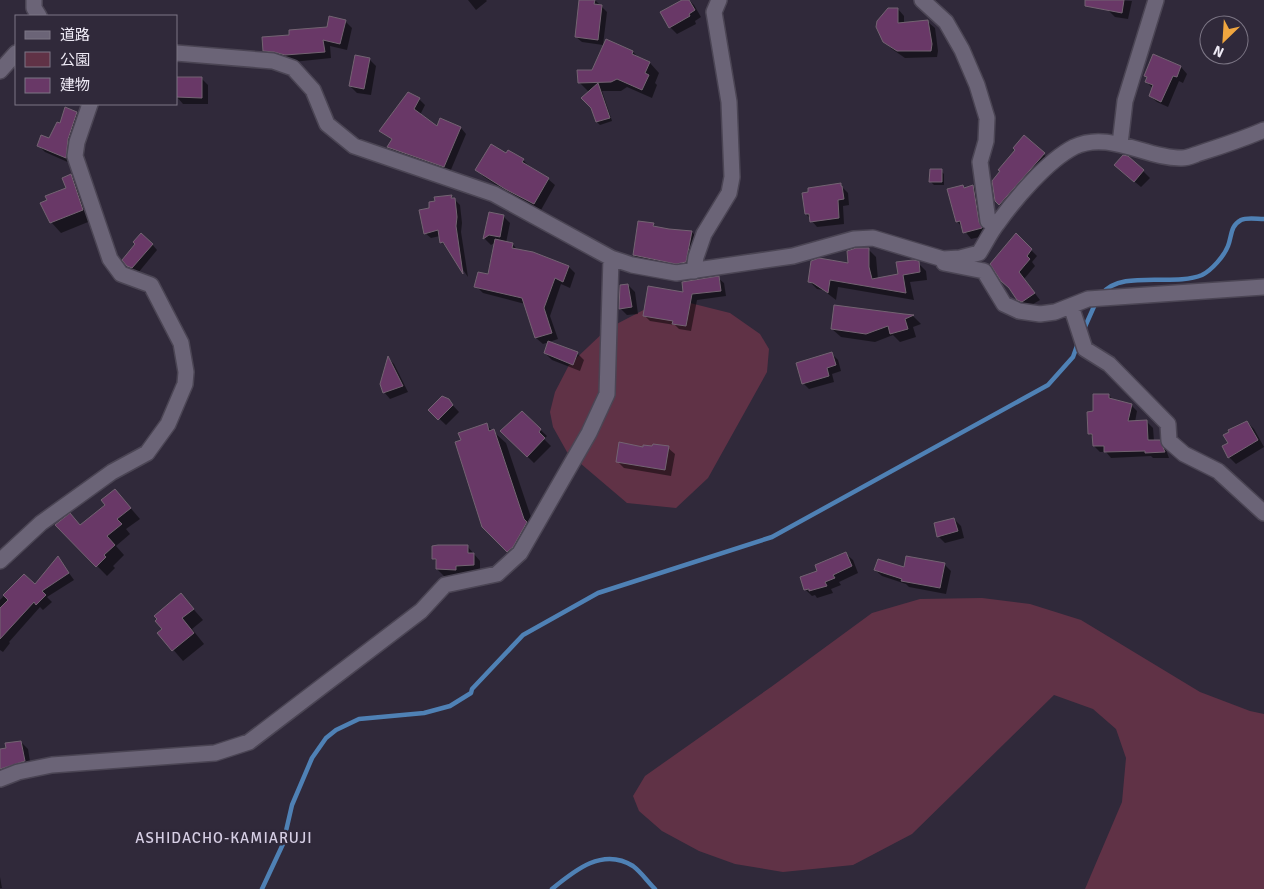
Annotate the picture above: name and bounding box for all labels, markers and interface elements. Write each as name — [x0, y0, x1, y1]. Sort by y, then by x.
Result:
legend — [15, 15, 178, 105]
north arrow — [1199, 15, 1249, 65]
text: 道路 — [60, 26, 90, 44]
text: N — [1211, 42, 1227, 61]
text: 公園 — [60, 51, 90, 69]
text: 建物 — [60, 76, 90, 94]
district label: ASHIDACHO-KAMIARUJI — [135, 829, 313, 847]

